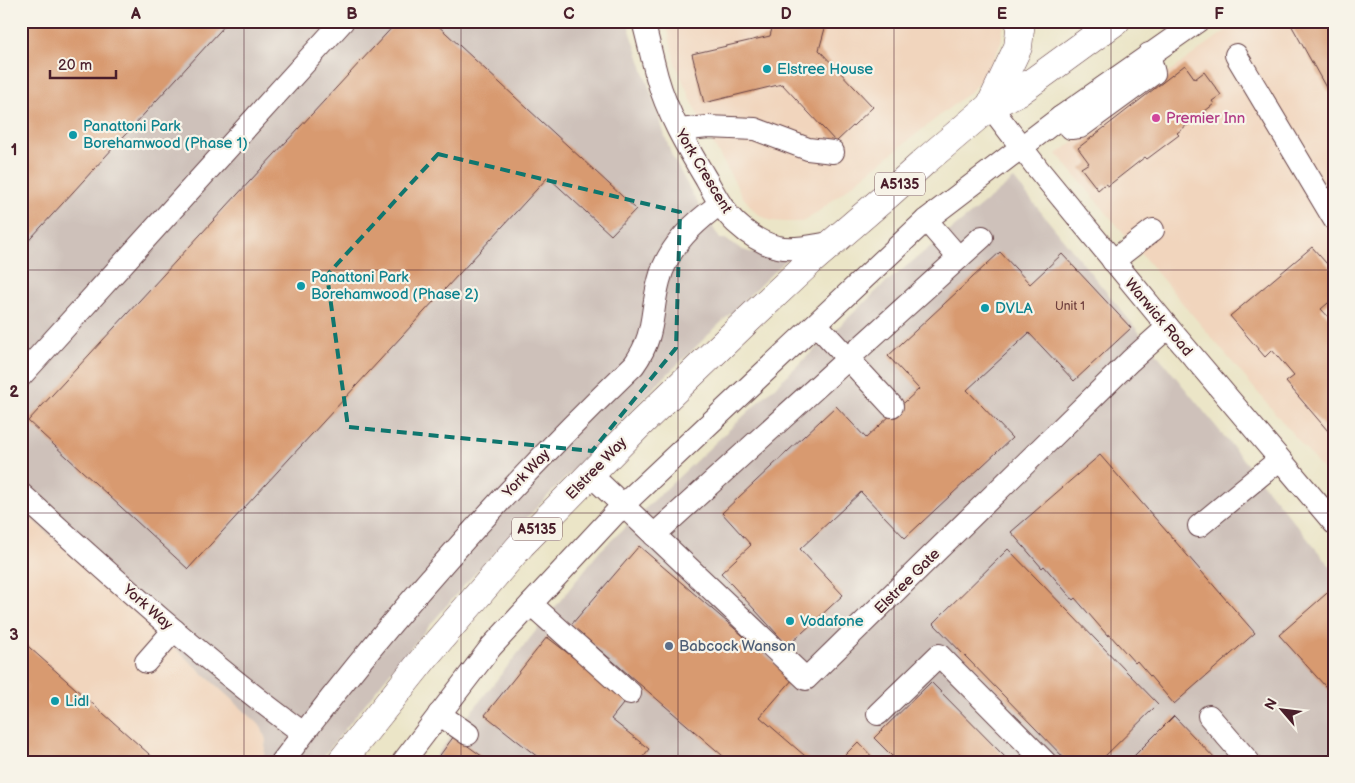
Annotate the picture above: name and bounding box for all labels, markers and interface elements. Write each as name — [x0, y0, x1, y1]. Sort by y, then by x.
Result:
text: A — [130, 5, 141, 24]
text: B — [346, 5, 358, 24]
text: C — [563, 5, 575, 24]
text: D — [780, 5, 792, 24]
text: E — [997, 5, 1007, 24]
text: F — [1214, 5, 1224, 24]
scale bar — [50, 48, 116, 80]
text: 20 m — [58, 56, 92, 75]
place label: Elstree House — [777, 60, 873, 79]
marker: Elstree House — [761, 63, 773, 75]
place label: Premier Inn — [1166, 109, 1245, 128]
marker: Premier Inn — [1150, 112, 1162, 124]
place label: Panattoni Park Borehamwood (Phase 1) — [83, 117, 248, 153]
street label: York Crescent — [670, 125, 736, 217]
marker: Panattoni Park Borehamwood (Phase 1) — [67, 129, 79, 141]
text: 1 — [11, 141, 17, 160]
road number: A5135 — [875, 172, 925, 195]
place label: Panattoni Park Borehamwood (Phase 2) — [311, 268, 479, 304]
street label: Warwick Road — [1120, 274, 1197, 360]
marker: Panattoni Park Borehamwood (Phase 2) — [295, 280, 307, 292]
place label: DVLA — [995, 299, 1034, 318]
house number: Unit 1 — [1055, 299, 1085, 314]
marker: DVLA — [979, 302, 991, 314]
text: 2 — [9, 383, 19, 402]
street label: Elstree Way — [562, 433, 631, 504]
street label: York Way — [498, 445, 554, 502]
road number: A5135 — [512, 518, 562, 540]
street label: Elstree Gate — [871, 545, 944, 618]
street label: York Way — [118, 580, 177, 634]
place label: Vodafone — [800, 612, 864, 631]
marker: Vodafone — [784, 615, 796, 627]
text: 3 — [9, 626, 19, 645]
place label: Babcock Wanson — [679, 637, 796, 656]
marker: Babcock Wanson — [663, 640, 675, 652]
north arrow — [1258, 686, 1308, 736]
place label: Lidl — [65, 692, 89, 711]
marker: Lidl — [49, 695, 61, 707]
text: N — [1261, 695, 1281, 713]

